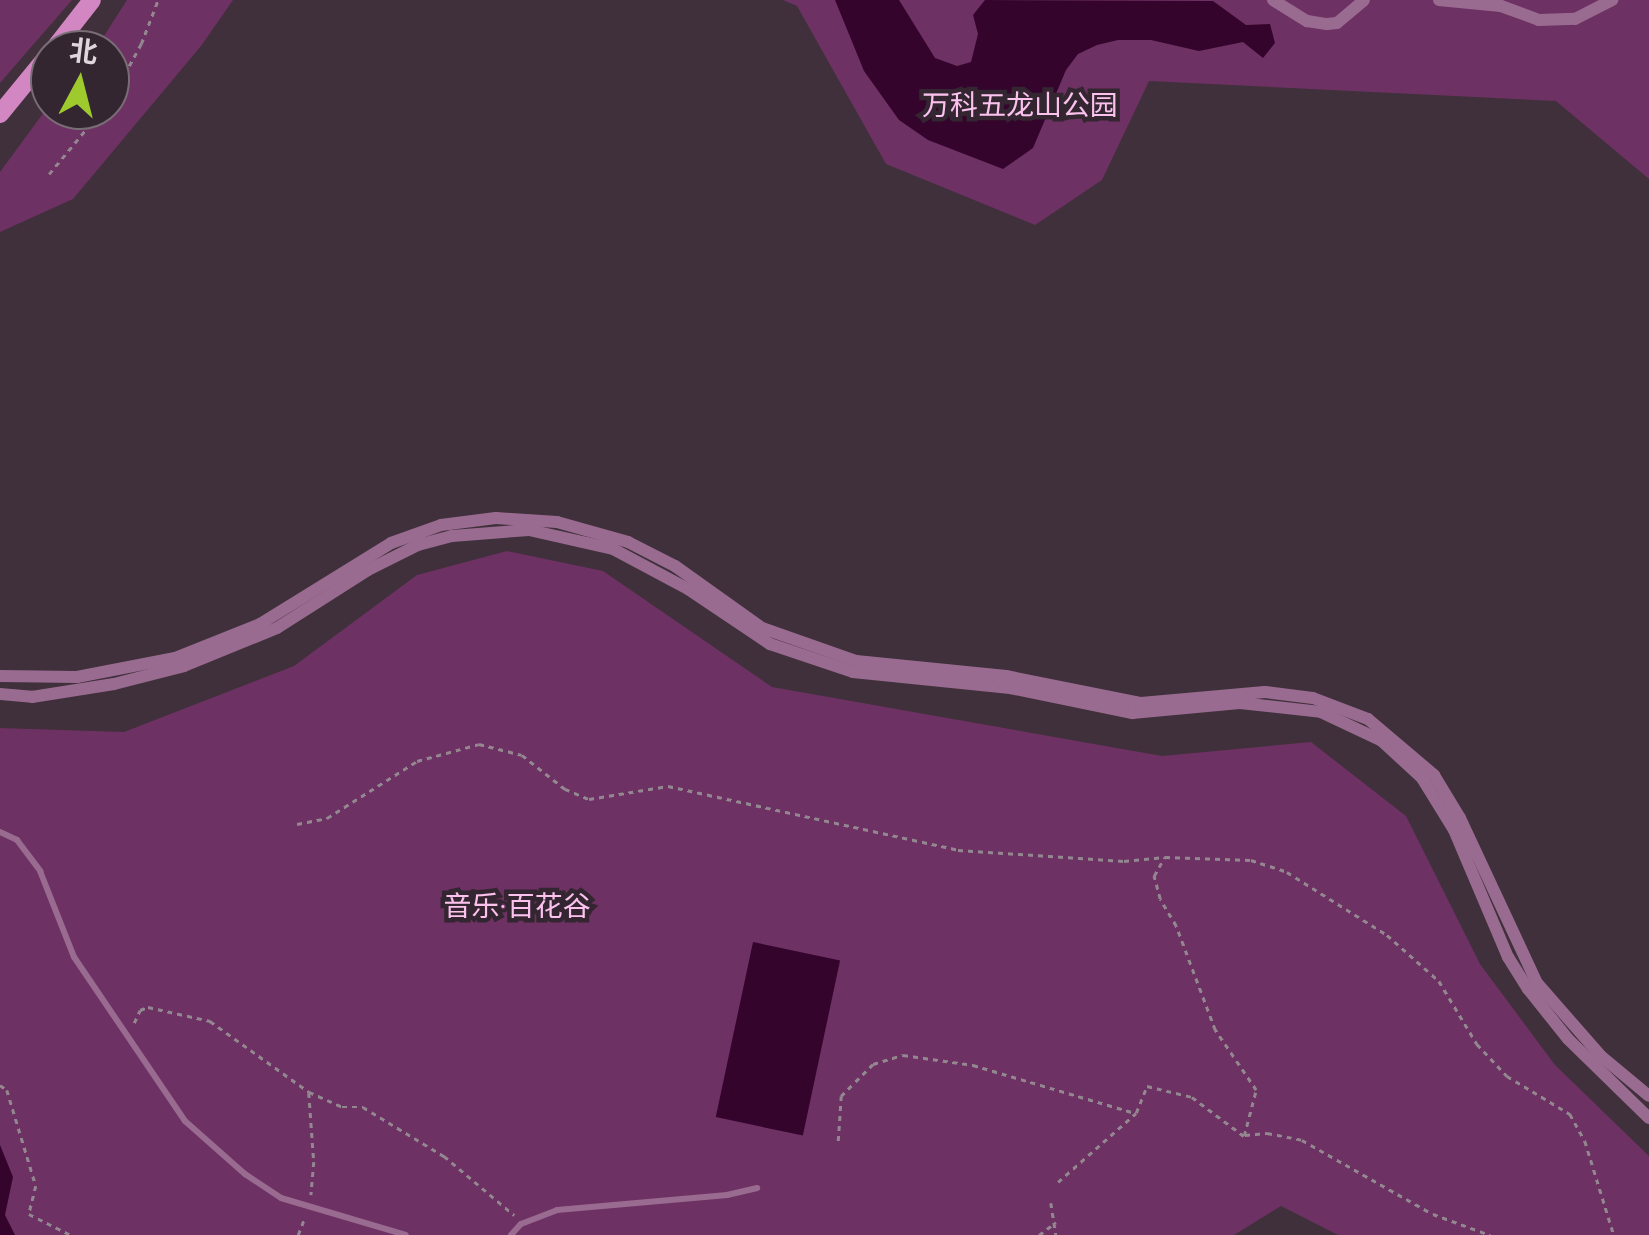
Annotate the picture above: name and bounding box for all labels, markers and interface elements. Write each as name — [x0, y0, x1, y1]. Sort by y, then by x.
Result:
north arrow — [30, 30, 130, 130]
text: 北 — [68, 34, 99, 70]
park label: 万科五龙山公园 — [922, 89, 1118, 123]
park label: 音乐·百花谷 — [443, 890, 591, 924]

